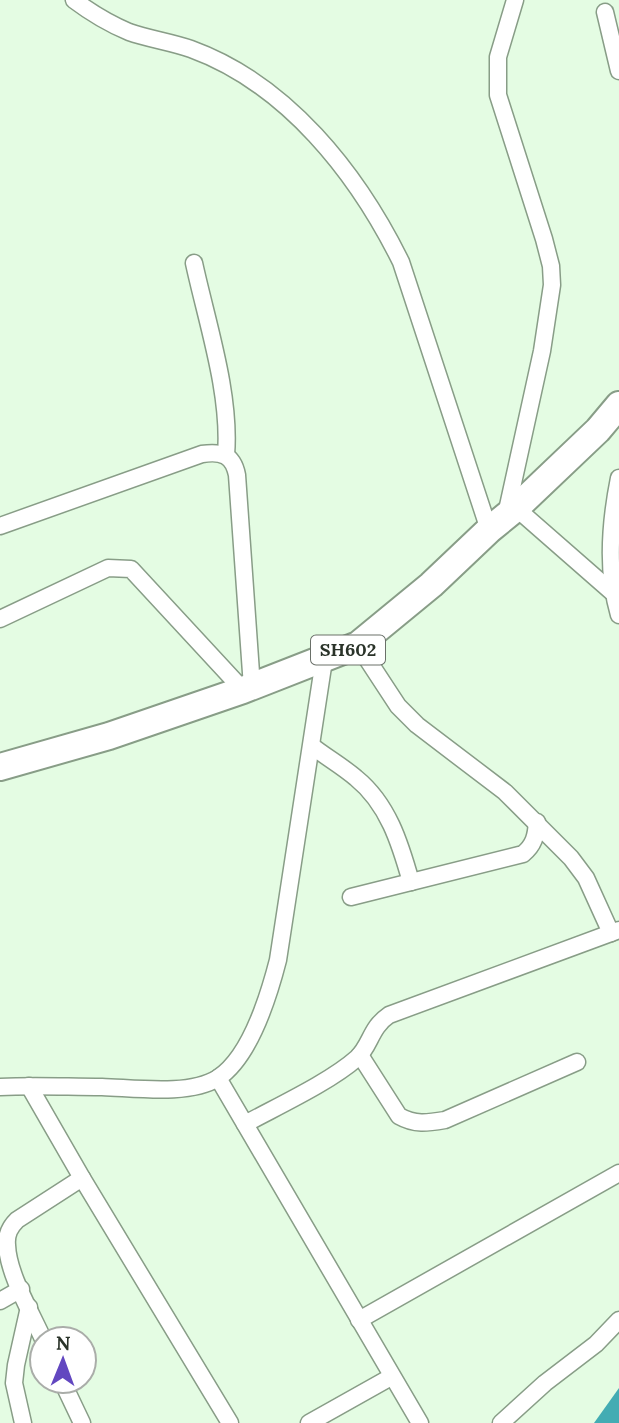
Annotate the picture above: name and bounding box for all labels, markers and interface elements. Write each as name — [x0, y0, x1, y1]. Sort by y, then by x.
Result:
road number: SH602 — [311, 636, 385, 664]
north arrow — [28, 1325, 98, 1395]
text: N — [56, 1331, 71, 1355]

